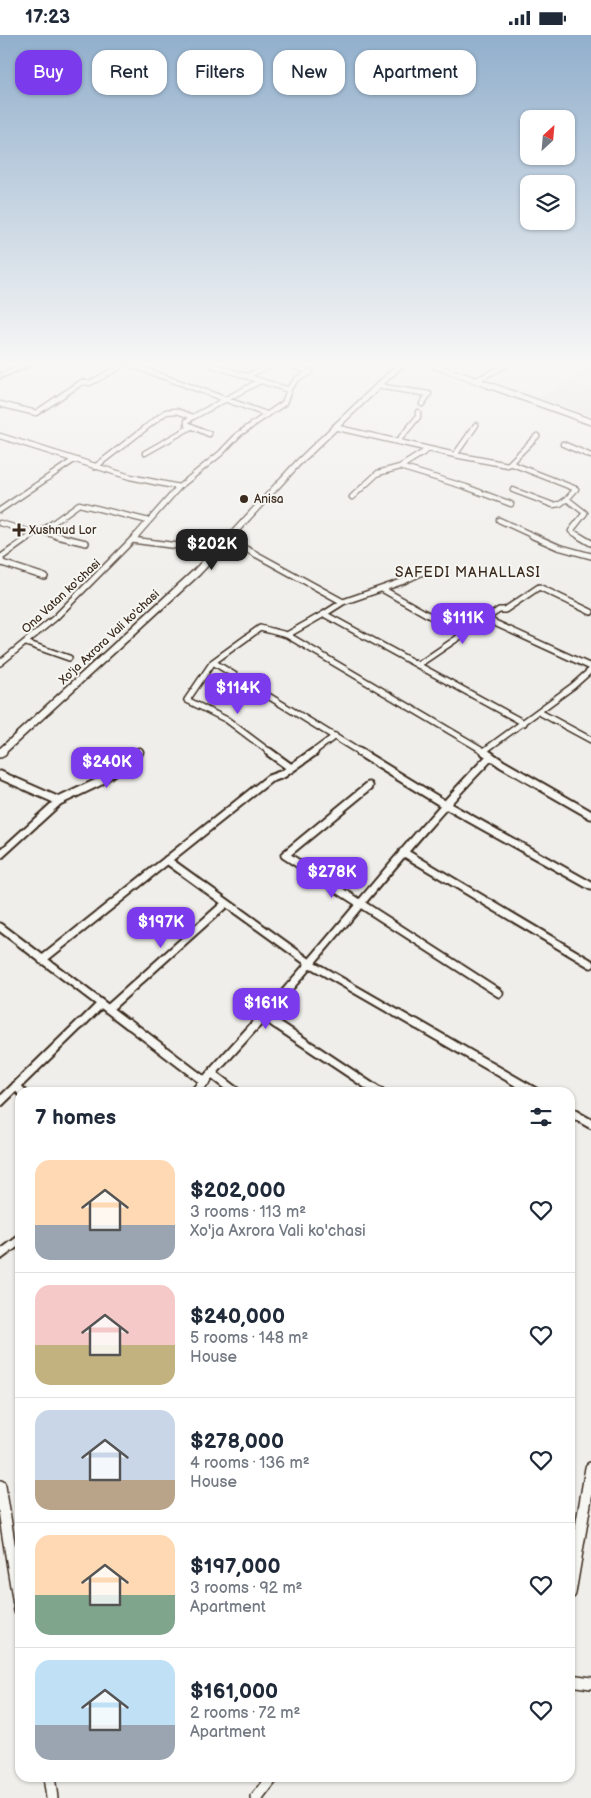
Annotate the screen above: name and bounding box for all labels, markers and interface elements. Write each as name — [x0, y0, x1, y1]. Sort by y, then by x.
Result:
text: 17:23 — [25, 6, 70, 29]
chip: Buy — [15, 50, 82, 95]
chip: Rent — [92, 50, 167, 95]
chip: Filters — [177, 50, 263, 95]
chip: New — [273, 50, 345, 95]
chip: Apartment — [355, 50, 476, 95]
north arrow — [520, 110, 575, 165]
map controls — [520, 110, 575, 230]
button: layers — [520, 175, 575, 230]
place label: Anisa — [254, 492, 284, 507]
marker: Anisa — [238, 493, 250, 505]
place label: Xushnud Lor — [28, 523, 97, 538]
marker: Xushnud Lor — [13, 524, 25, 536]
pin: $202K — [177, 529, 247, 571]
text: $202K — [187, 535, 237, 554]
street label: Ona Vatan ko'chasi — [19, 556, 104, 637]
district label: SAFEDI MAHALLASI — [395, 564, 541, 581]
street label: Xo'ja Axrora Vali ko'chasi — [55, 587, 163, 689]
pin: $111K — [428, 603, 498, 645]
text: $111K — [442, 609, 484, 628]
pin: $114K — [203, 673, 273, 715]
text: $114K — [216, 679, 260, 698]
pin: $240K — [72, 747, 142, 789]
text: $240K — [82, 753, 132, 772]
pin: $278K — [297, 857, 367, 899]
text: $278K — [307, 863, 357, 882]
pin: $197K — [126, 907, 196, 949]
text: $197K — [138, 913, 184, 932]
pin: $161K — [231, 987, 301, 1030]
text: $161K — [244, 994, 288, 1013]
icon: filters — [527, 1103, 555, 1131]
text: 7 homes — [35, 1105, 116, 1130]
text: $202,000 — [190, 1178, 286, 1203]
icon: home — [75, 1180, 135, 1240]
icon: heart — [527, 1196, 555, 1224]
text: 3 rooms · 113 m² — [190, 1203, 306, 1222]
text: Xo'ja Axrora Vali ko'chasi — [190, 1222, 366, 1241]
text: $240,000 — [190, 1304, 285, 1329]
icon: home — [75, 1305, 135, 1365]
icon: heart — [527, 1321, 555, 1349]
text: 5 rooms · 148 m² — [190, 1329, 308, 1348]
text: House — [190, 1348, 237, 1367]
text: $278,000 — [190, 1429, 284, 1454]
icon: home — [75, 1430, 135, 1490]
icon: heart — [527, 1446, 555, 1474]
text: 4 rooms · 136 m² — [190, 1454, 310, 1473]
text: House — [190, 1473, 237, 1492]
text: $197,000 — [190, 1554, 281, 1579]
icon: home — [75, 1555, 135, 1615]
icon: heart — [527, 1571, 555, 1599]
text: 3 rooms · 92 m² — [190, 1579, 303, 1598]
text: Apartment — [190, 1598, 266, 1617]
text: $161,000 — [190, 1679, 278, 1704]
icon: home — [75, 1680, 135, 1740]
icon: heart — [527, 1696, 555, 1724]
text: 2 rooms · 72 m² — [190, 1704, 300, 1723]
text: Apartment — [190, 1723, 266, 1742]

